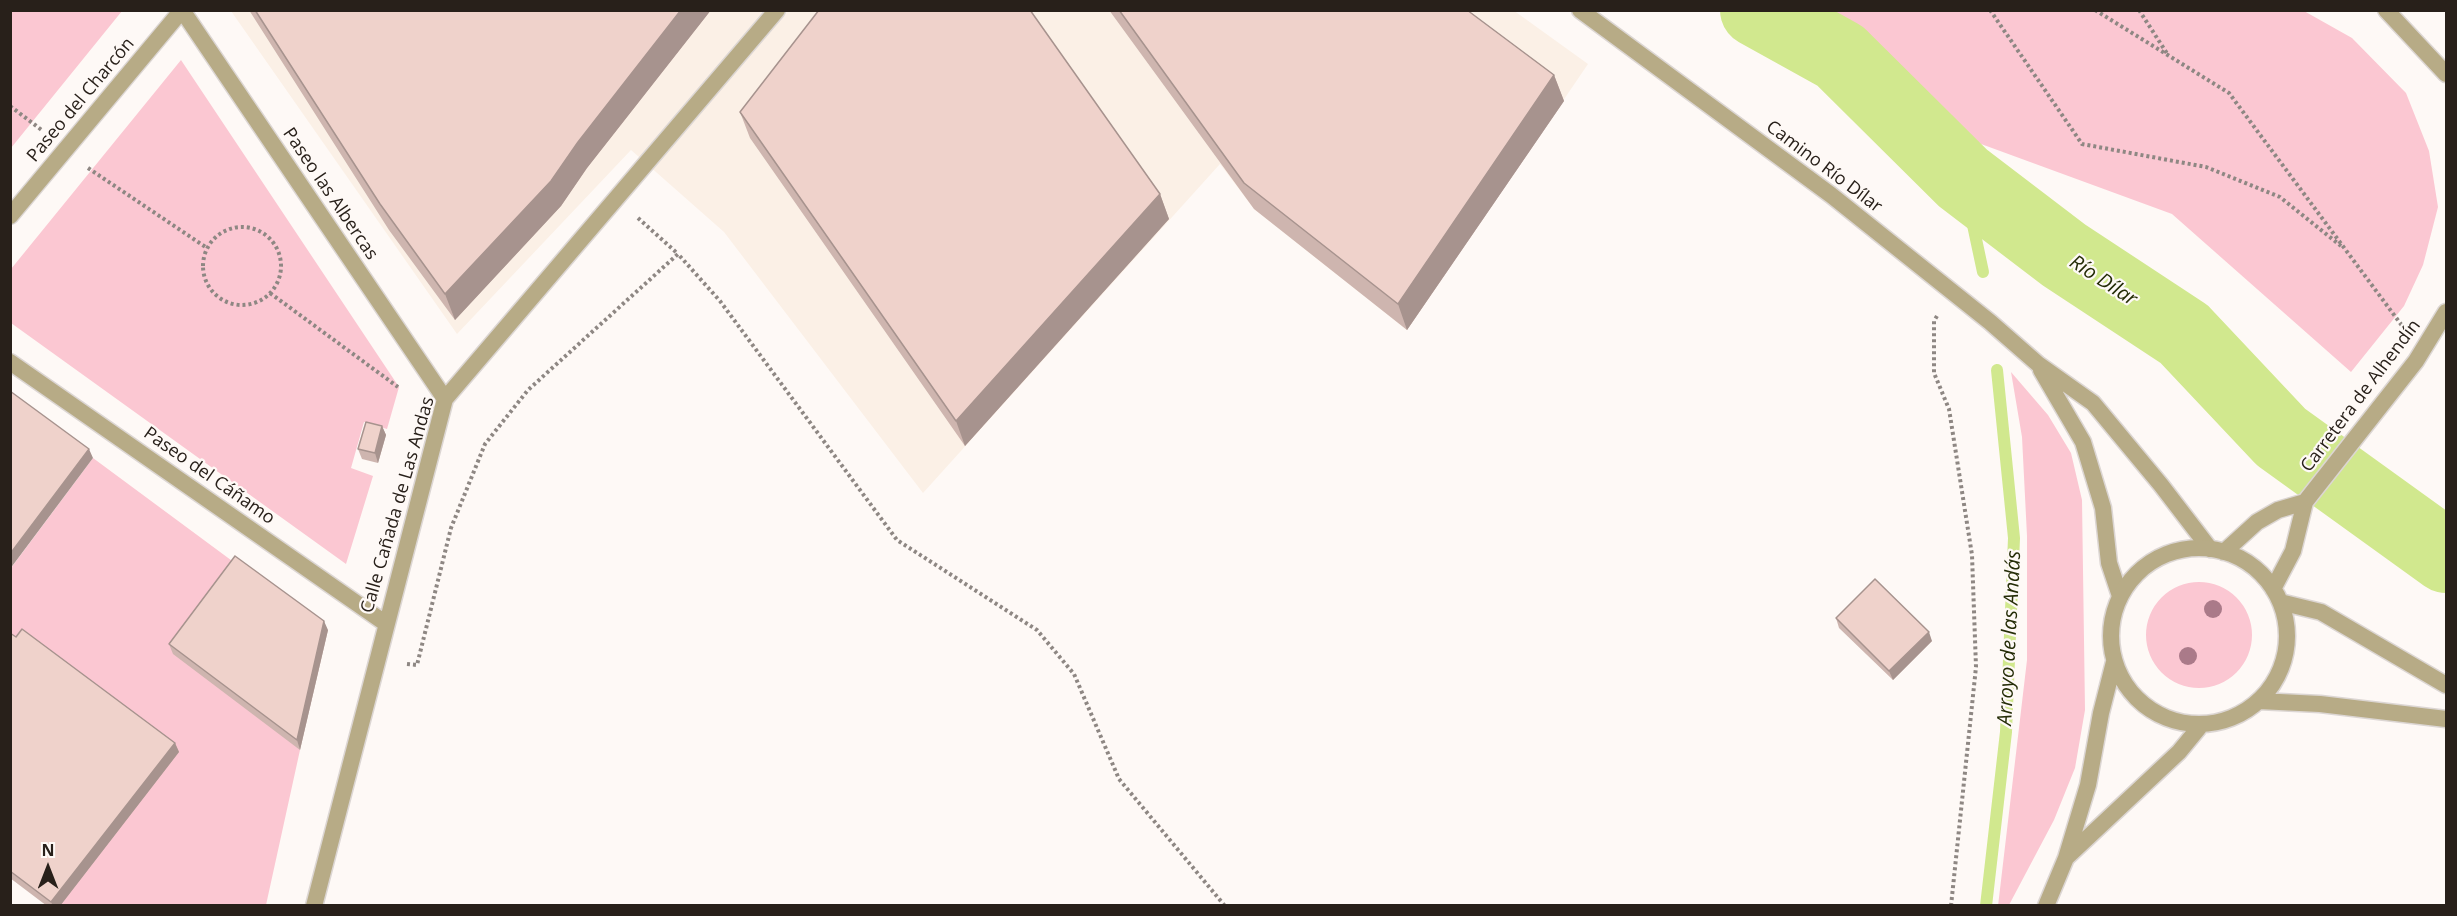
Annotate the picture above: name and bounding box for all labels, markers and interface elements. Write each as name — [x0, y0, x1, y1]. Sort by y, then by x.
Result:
street label: Paseo del Charcón — [23, 33, 139, 167]
street label: Camino Río Dílar — [1762, 116, 1886, 218]
street label: Paseo las Albercas — [278, 124, 382, 264]
water label: Río Dílar — [2065, 250, 2141, 312]
street label: Carretera de Alhendín — [2297, 316, 2425, 476]
street label: Calle Cañada de Las Andas — [357, 394, 439, 616]
street label: Paseo del Cáñamo — [139, 423, 279, 529]
water label: Arroyo de las Andás — [1993, 550, 2027, 726]
north arrow — [18, 838, 78, 898]
text: N — [41, 839, 55, 861]

